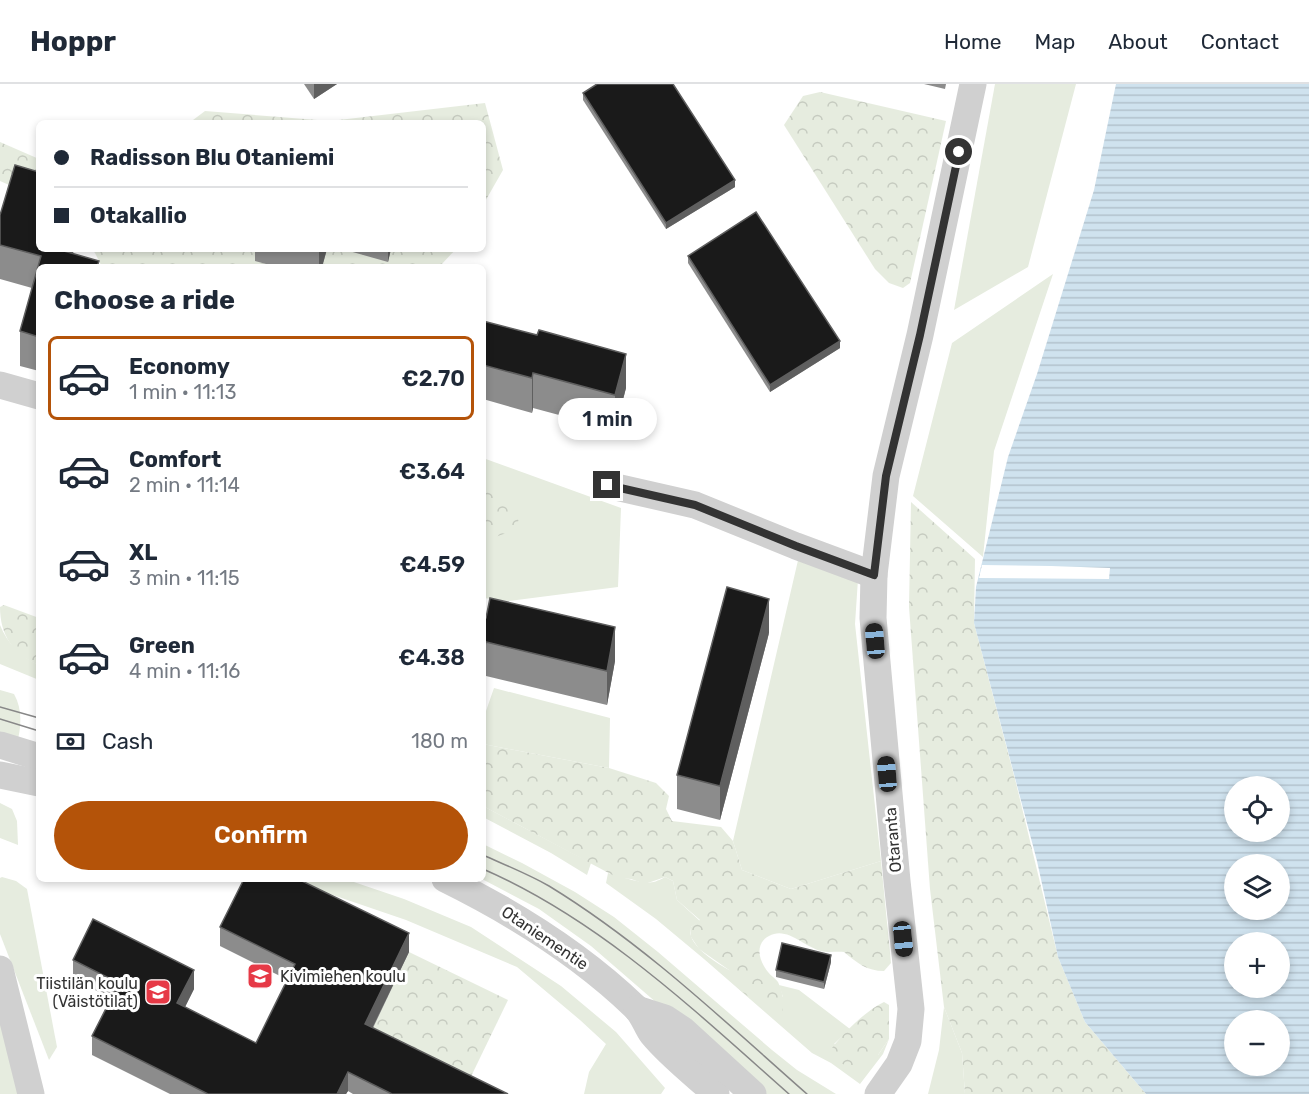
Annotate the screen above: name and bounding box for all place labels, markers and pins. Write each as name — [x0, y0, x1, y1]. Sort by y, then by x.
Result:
school or university icon: Kivimiehen koulu — [245, 961, 275, 991]
place label: Kivimiehen koulu — [280, 967, 406, 986]
place label: Tiistilän koulu (Väistötilat) — [36, 974, 138, 1011]
school or university icon: Tiistilän koulu (Väistötilat) — [143, 977, 173, 1007]

